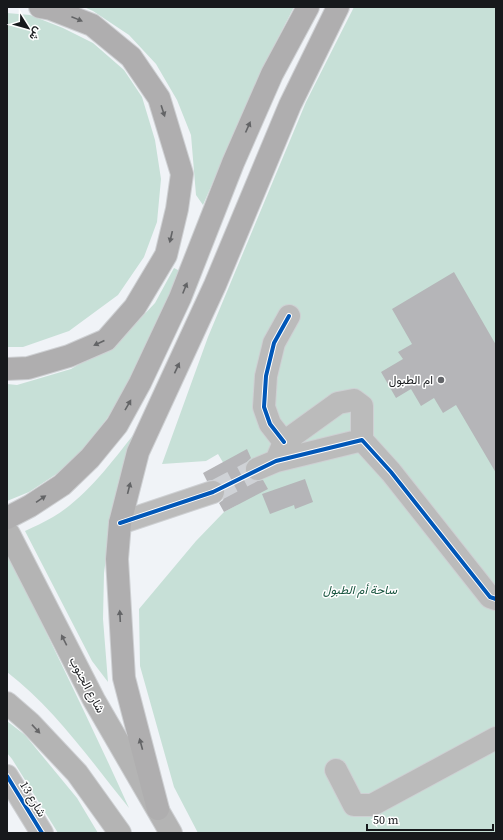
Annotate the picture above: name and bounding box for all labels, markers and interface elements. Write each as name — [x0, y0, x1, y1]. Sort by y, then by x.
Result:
north arrow — [8, 8, 48, 48]
one-way arrow — [71, 16, 83, 23]
text: ش — [26, 24, 46, 44]
one-way arrow — [160, 106, 166, 118]
one-way arrow — [246, 121, 252, 133]
one-way arrow — [167, 231, 173, 244]
one-way arrow — [182, 281, 188, 293]
one-way arrow — [93, 340, 105, 346]
one-way arrow — [174, 362, 180, 373]
place label: ام الطبول — [389, 372, 433, 388]
marker: ام الطبول — [436, 375, 446, 385]
one-way arrow — [125, 399, 132, 411]
one-way arrow — [127, 482, 133, 494]
one-way arrow — [36, 495, 46, 503]
park label: ساحة أم الطبول — [323, 582, 397, 598]
one-way arrow — [117, 610, 124, 622]
one-way arrow — [61, 634, 67, 646]
street label: شارع الجنوب — [65, 654, 108, 716]
one-way arrow — [31, 725, 40, 734]
one-way arrow — [138, 738, 144, 750]
street label: شارع 13 — [15, 778, 50, 820]
scale bar — [367, 806, 493, 832]
text: 50 m — [373, 812, 399, 828]

